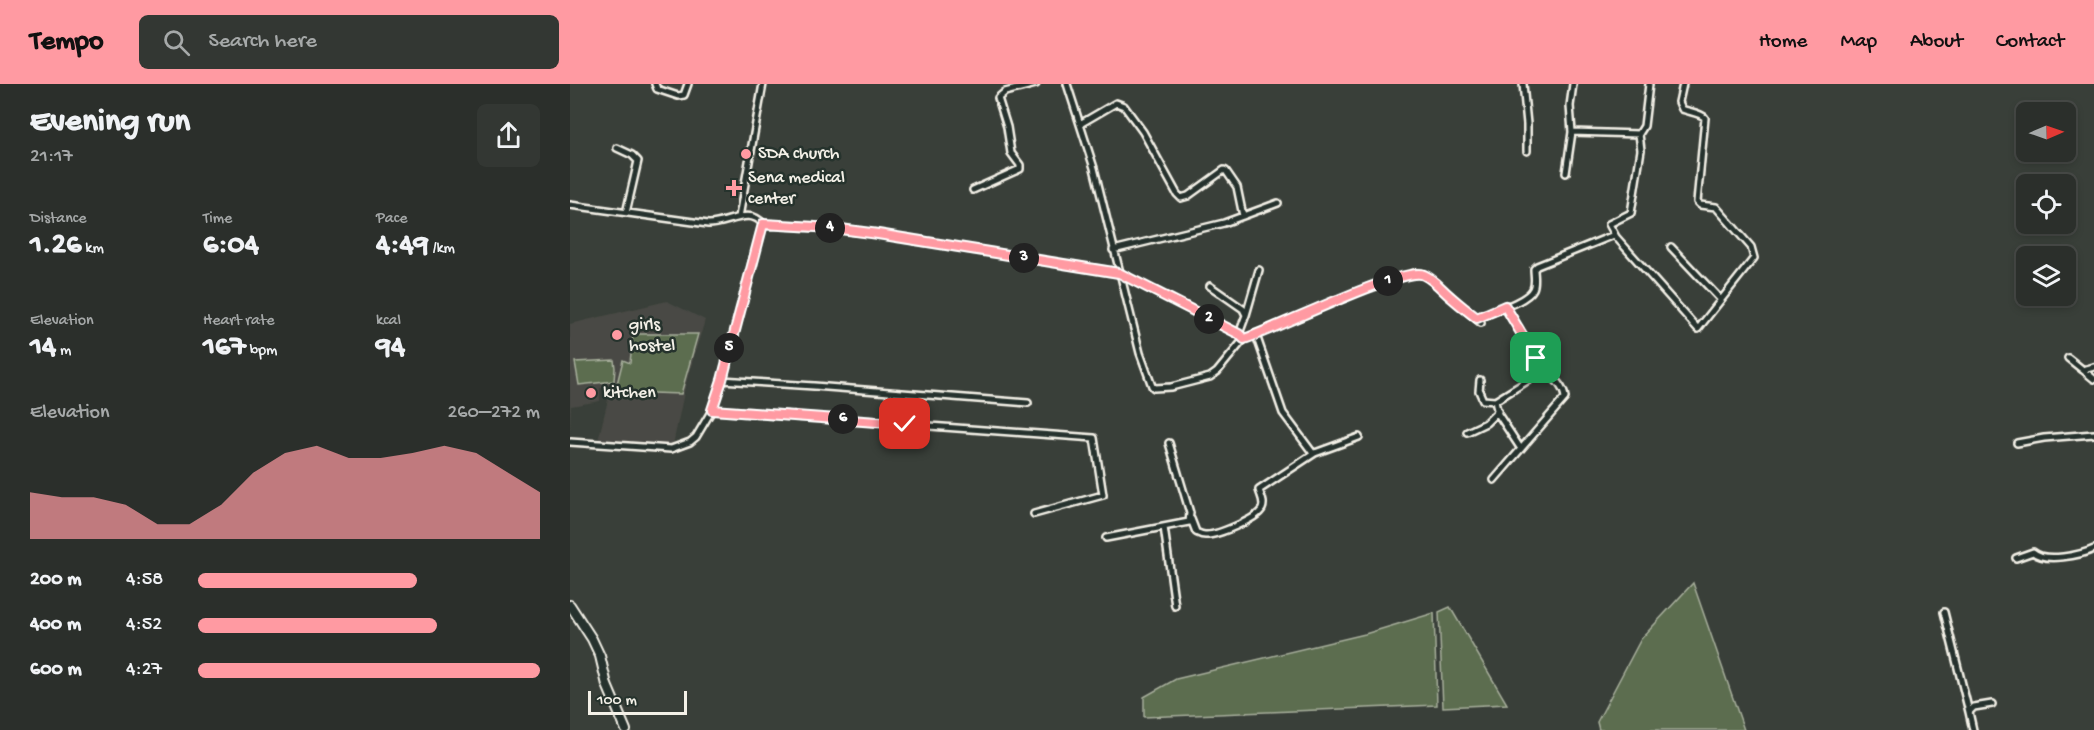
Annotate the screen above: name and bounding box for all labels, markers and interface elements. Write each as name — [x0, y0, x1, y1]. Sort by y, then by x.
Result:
search box — [139, 15, 559, 69]
text: Tempo — [30, 26, 103, 59]
icon: search — [160, 26, 193, 59]
text: Search here — [208, 29, 317, 55]
text: Home — [1759, 30, 1807, 55]
text: Map — [1840, 30, 1877, 55]
text: About — [1910, 30, 1963, 55]
text: Contact — [1996, 30, 2064, 55]
north arrow — [2016, 102, 2076, 162]
map controls — [2016, 102, 2076, 306]
text: Evening run — [30, 104, 190, 142]
button: share — [477, 104, 540, 167]
place label: SDA church — [758, 144, 840, 165]
text: 21:17 — [30, 146, 73, 169]
marker: SDA church — [739, 147, 753, 161]
place label: Sena medical center — [748, 168, 845, 210]
button: locate — [2016, 174, 2076, 234]
marker: Sena medical center — [725, 179, 743, 197]
text: Distance — [30, 210, 87, 229]
text: Time — [203, 210, 232, 229]
text: Pace — [376, 210, 407, 229]
pin: 4 — [815, 213, 845, 243]
text: 4 — [826, 218, 834, 237]
text: 1.26 — [30, 229, 81, 264]
text: 6:04 — [203, 229, 259, 264]
text: 4:49 — [376, 229, 429, 264]
text: km — [81, 240, 104, 259]
text: /km — [429, 240, 455, 259]
pin: 3 — [1009, 243, 1039, 273]
button: layers — [2016, 246, 2076, 306]
text: 3 — [1020, 248, 1028, 267]
pin: 1 — [1373, 266, 1403, 296]
text: 1 — [1385, 271, 1391, 290]
pin: 2 — [1194, 304, 1224, 334]
text: 2 — [1205, 309, 1213, 328]
text: Elevation — [30, 312, 94, 331]
text: Heart rate — [203, 312, 275, 331]
text: kcal — [376, 312, 401, 331]
place label: girls hostel — [629, 315, 675, 357]
marker: girls hostel — [610, 328, 624, 342]
text: 14 — [30, 331, 56, 366]
text: 167 — [203, 331, 246, 366]
text: 94 — [376, 331, 405, 366]
pin — [1510, 332, 1561, 383]
pin: 5 — [714, 333, 744, 363]
text: 5 — [725, 338, 733, 357]
icon: arrive — [1519, 341, 1552, 374]
text: m — [56, 342, 71, 361]
text: bpm — [246, 342, 277, 361]
place label: kitchen — [603, 383, 656, 404]
marker: kitchen — [584, 386, 598, 400]
pin — [879, 398, 930, 449]
text: Elevation — [30, 402, 110, 425]
text: 260–272 m — [448, 402, 540, 425]
pin: 6 — [828, 404, 858, 434]
icon: check — [888, 407, 921, 440]
text: 6 — [839, 409, 847, 428]
text: 200 m — [30, 569, 81, 592]
text: 4:58 — [126, 569, 163, 592]
text: 400 m — [30, 614, 81, 637]
text: 4:52 — [126, 614, 162, 637]
text: 600 m — [30, 659, 82, 682]
text: 4:27 — [126, 659, 162, 682]
scale bar — [588, 688, 687, 716]
text: 100 m — [597, 692, 637, 711]

